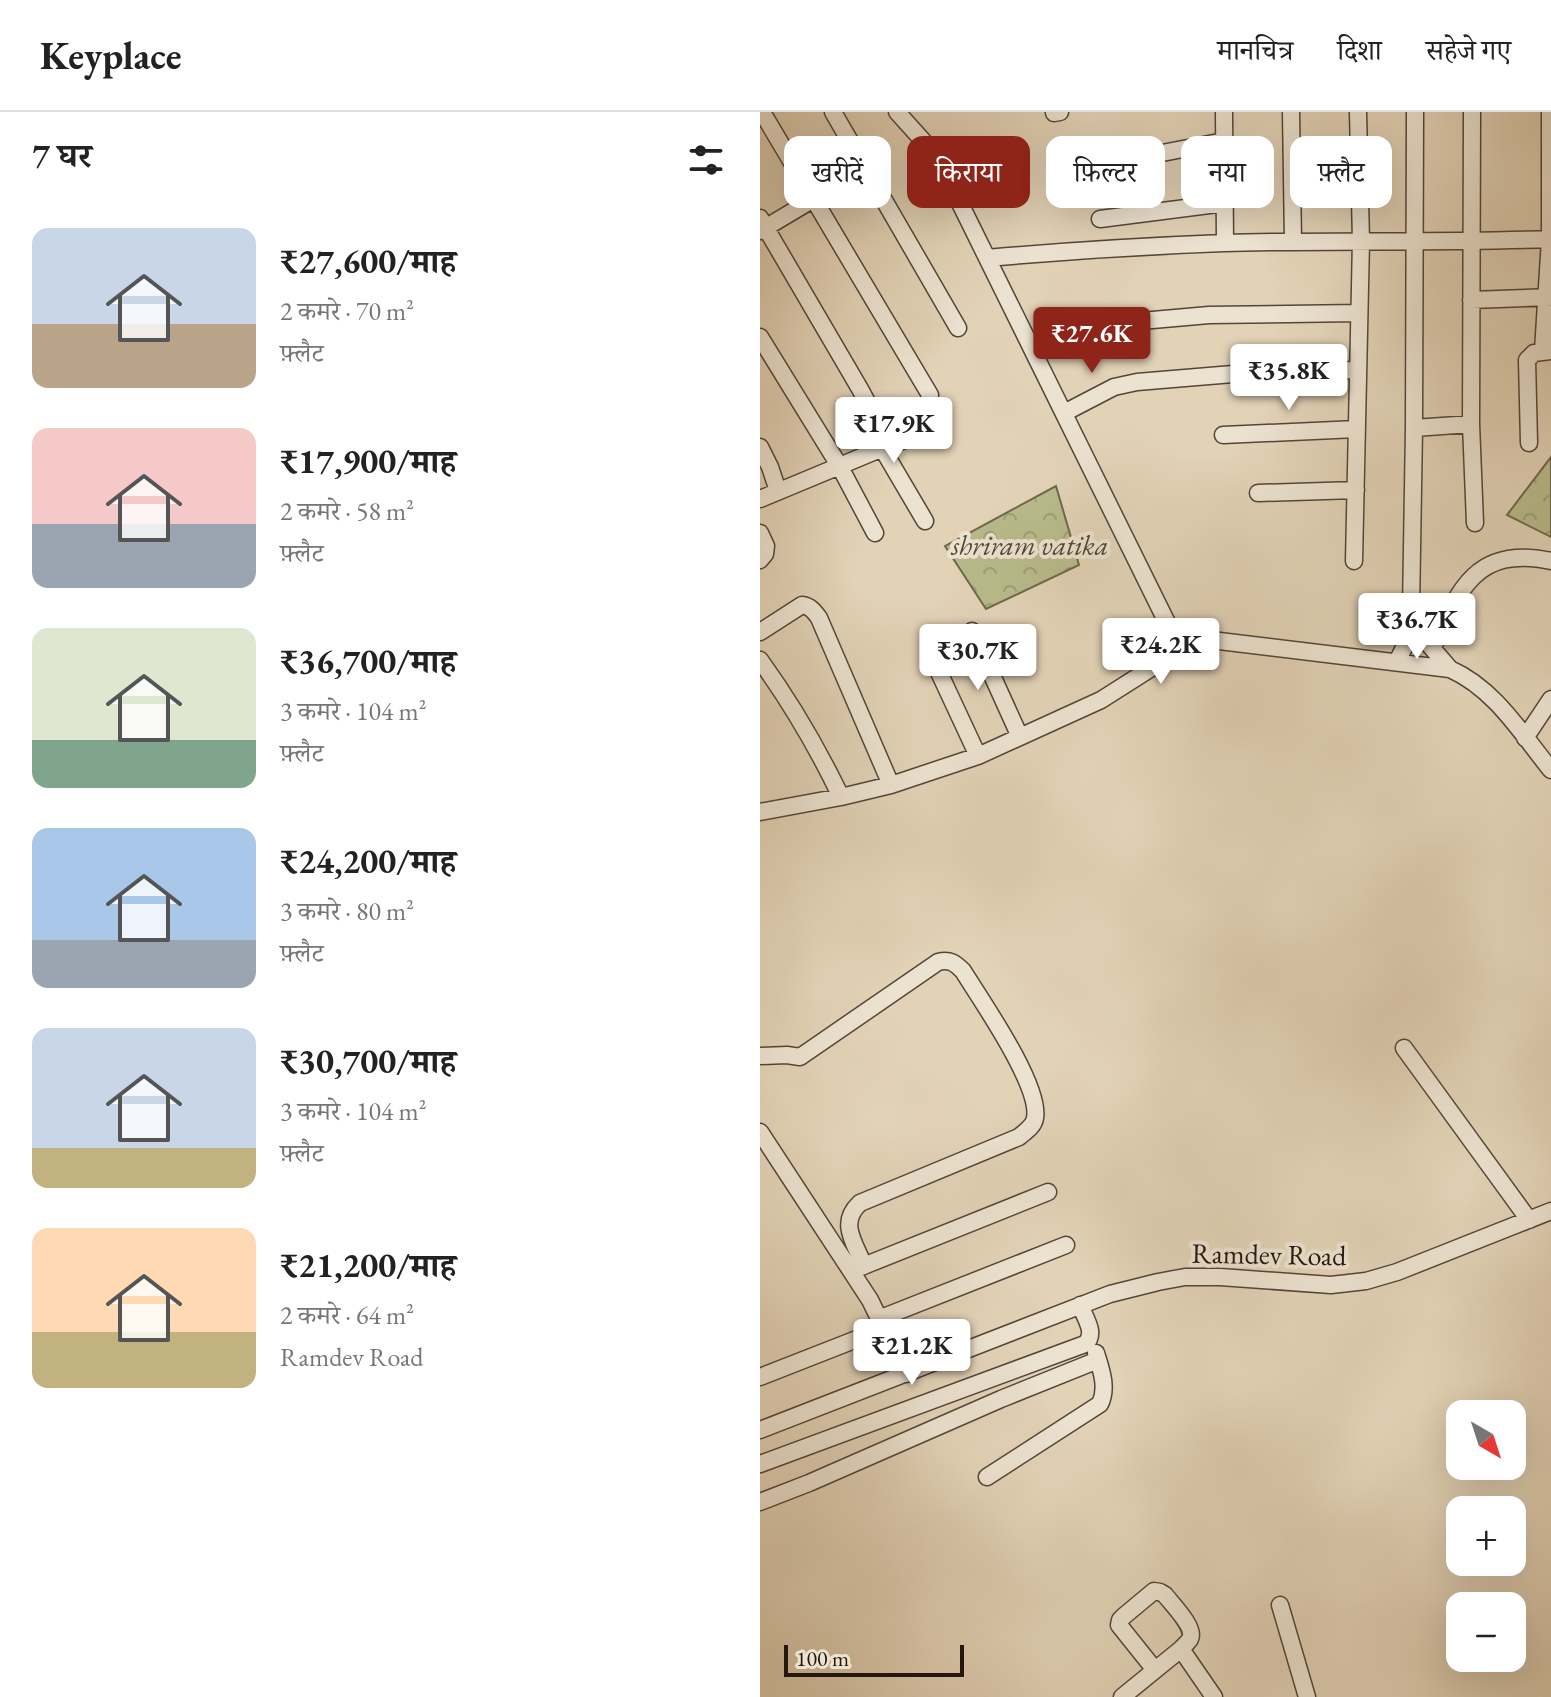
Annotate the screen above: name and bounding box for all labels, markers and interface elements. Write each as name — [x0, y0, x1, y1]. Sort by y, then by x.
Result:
text: Keyplace — [40, 31, 182, 80]
text: मानचित्र — [1217, 32, 1293, 68]
text: दिशा — [1337, 32, 1382, 68]
text: सहेजे गए — [1426, 32, 1511, 68]
text: 7 घर — [32, 133, 92, 177]
chip: खरीदें — [784, 136, 891, 208]
chip: किराया — [907, 136, 1030, 208]
chip: फ़िल्टर — [1046, 136, 1165, 208]
chip: नया — [1181, 136, 1274, 208]
chip: फ़्लैट — [1290, 136, 1392, 208]
icon: filters — [684, 138, 728, 182]
text: ₹27,600/माह — [280, 239, 456, 283]
icon: home — [96, 260, 192, 356]
text: 2 कमरे · 70 m² — [280, 294, 414, 328]
pin: ₹27.6K — [1027, 307, 1157, 375]
text: ₹27.6K — [1051, 316, 1133, 350]
text: फ़्लैट — [280, 336, 323, 370]
pin: ₹35.8K — [1224, 344, 1354, 412]
text: ₹35.8K — [1248, 353, 1330, 387]
pin: ₹17.9K — [829, 397, 959, 465]
text: ₹17.9K — [853, 406, 935, 440]
text: ₹17,900/माह — [280, 439, 456, 483]
icon: home — [96, 460, 192, 556]
text: 2 कमरे · 58 m² — [280, 494, 414, 528]
park label: shriram vatika — [950, 527, 1109, 563]
text: फ़्लैट — [280, 536, 323, 570]
pin: ₹36.7K — [1352, 593, 1482, 661]
text: ₹36.7K — [1376, 602, 1458, 636]
pin: ₹24.2K — [1096, 618, 1226, 686]
pin: ₹30.7K — [913, 624, 1043, 692]
text: ₹24.2K — [1120, 627, 1202, 661]
text: ₹30.7K — [937, 633, 1019, 667]
text: ₹36,700/माह — [280, 639, 456, 683]
icon: home — [96, 660, 192, 756]
text: 3 कमरे · 104 m² — [280, 694, 427, 728]
text: फ़्लैट — [280, 736, 323, 770]
text: ₹24,200/माह — [280, 839, 456, 883]
icon: home — [96, 860, 192, 956]
text: 3 कमरे · 80 m² — [280, 894, 414, 928]
text: फ़्लैट — [280, 936, 323, 970]
text: ₹30,700/माह — [280, 1039, 456, 1083]
icon: home — [96, 1060, 192, 1156]
text: 3 कमरे · 104 m² — [280, 1094, 427, 1128]
text: फ़्लैट — [280, 1136, 323, 1170]
street label: Ramdev Road — [1191, 1235, 1347, 1273]
text: ₹21,200/माह — [280, 1243, 456, 1287]
icon: home — [96, 1260, 192, 1356]
text: 2 कमरे · 64 m² — [280, 1298, 414, 1332]
pin: ₹21.2K — [847, 1319, 977, 1387]
text: ₹21.2K — [871, 1328, 953, 1362]
text: Ramdev Road — [280, 1340, 423, 1374]
north arrow — [1446, 1400, 1526, 1480]
map controls — [1446, 1400, 1526, 1672]
button: + — [1446, 1496, 1526, 1576]
button: − — [1446, 1592, 1526, 1672]
scale bar — [784, 1641, 964, 1677]
text: 100 m — [796, 1644, 849, 1673]

